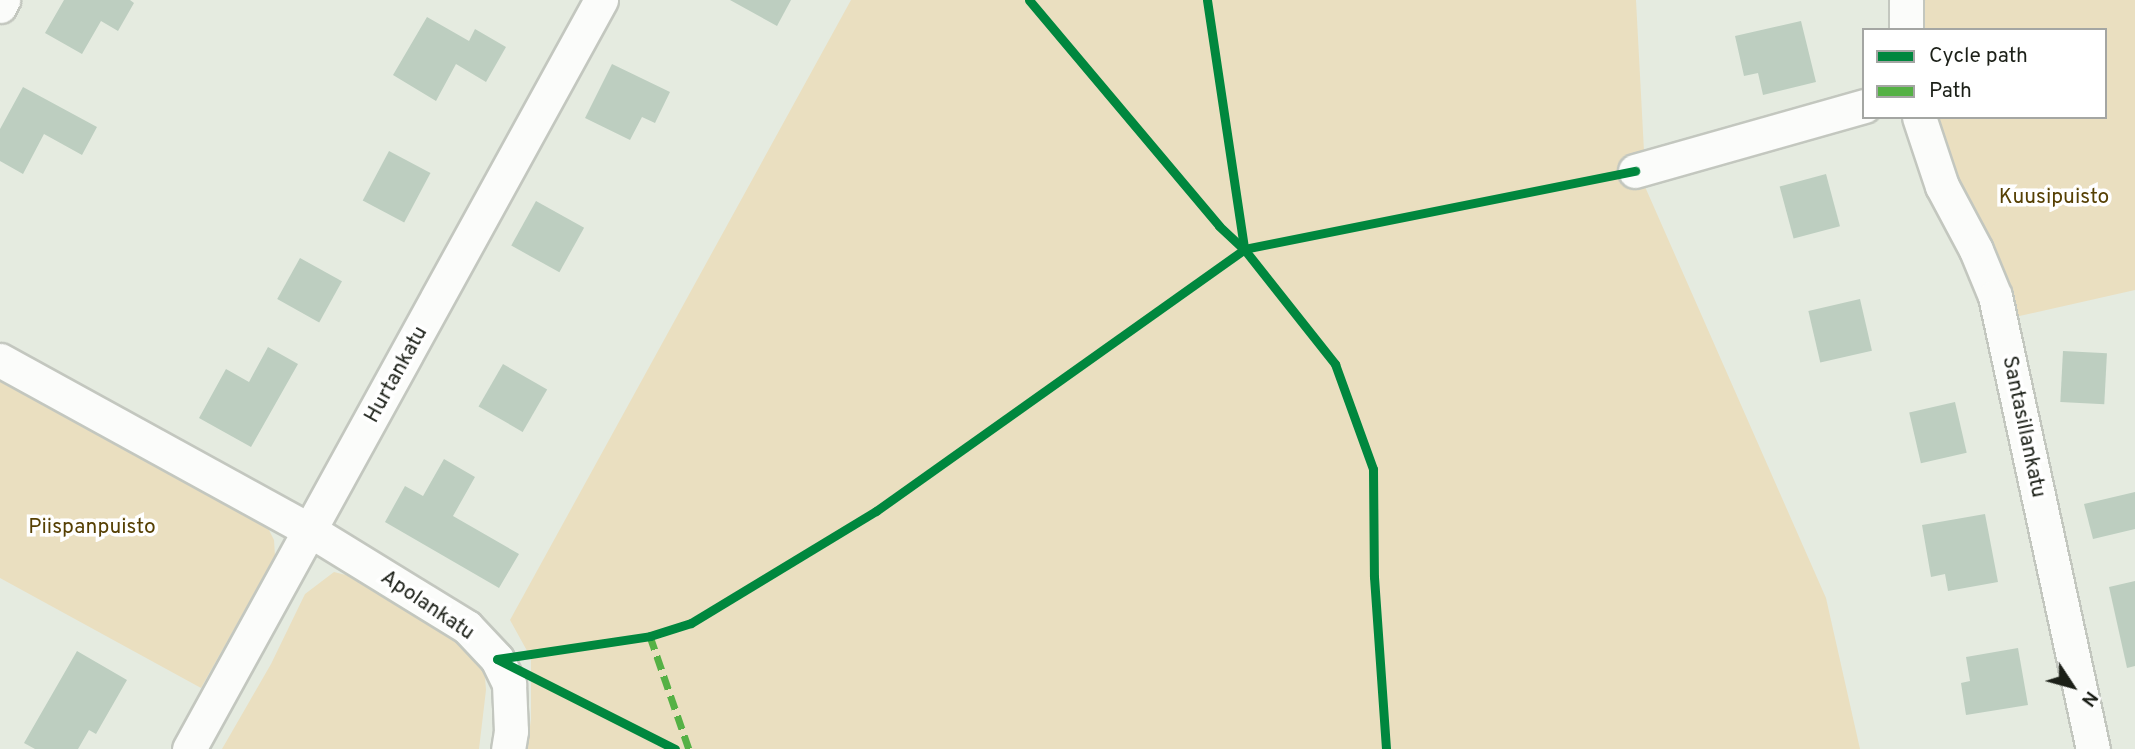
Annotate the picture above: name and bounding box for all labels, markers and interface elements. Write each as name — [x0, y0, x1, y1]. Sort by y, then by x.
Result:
legend — [1862, 28, 2107, 119]
text: Cycle path — [1929, 43, 2028, 70]
text: Path — [1929, 78, 1972, 105]
park label: Kuusipuisto — [1999, 185, 2109, 211]
street label: Hurtankatu — [360, 322, 434, 428]
street label: Santasillankatu — [1996, 354, 2050, 500]
park label: Piispanpuisto — [28, 515, 156, 541]
street label: Apolankatu — [375, 566, 479, 646]
north arrow — [2037, 651, 2107, 721]
text: N — [2075, 686, 2103, 711]

